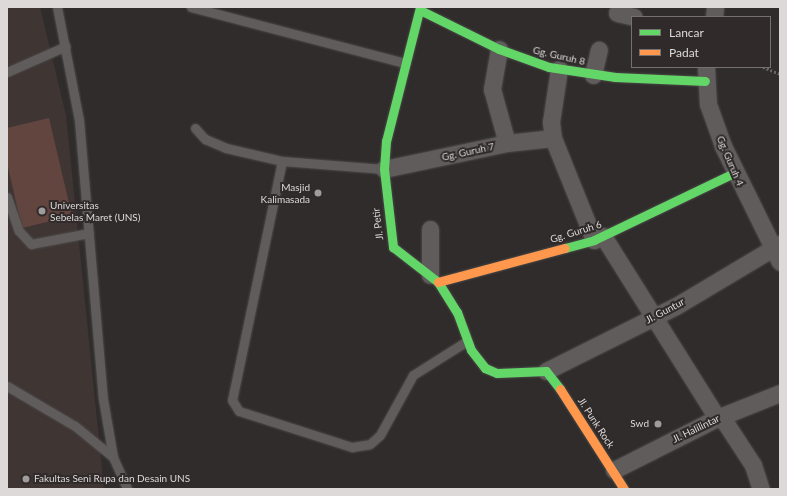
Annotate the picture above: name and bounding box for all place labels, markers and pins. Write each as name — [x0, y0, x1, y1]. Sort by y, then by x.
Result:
place label: Masjid Kalimasada — [261, 181, 310, 204]
marker: Masjid Kalimasada — [313, 188, 323, 198]
place label: Universitas Sebelas Maret (UNS) — [50, 199, 140, 222]
marker: Universitas Sebelas Maret (UNS) — [37, 206, 47, 216]
place label: Swd — [630, 418, 649, 430]
marker: Swd — [652, 418, 664, 430]
place label: Fakultas Seni Rupa dan Desain UNS — [34, 473, 190, 485]
marker: Fakultas Seni Rupa dan Desain UNS — [21, 474, 31, 484]

